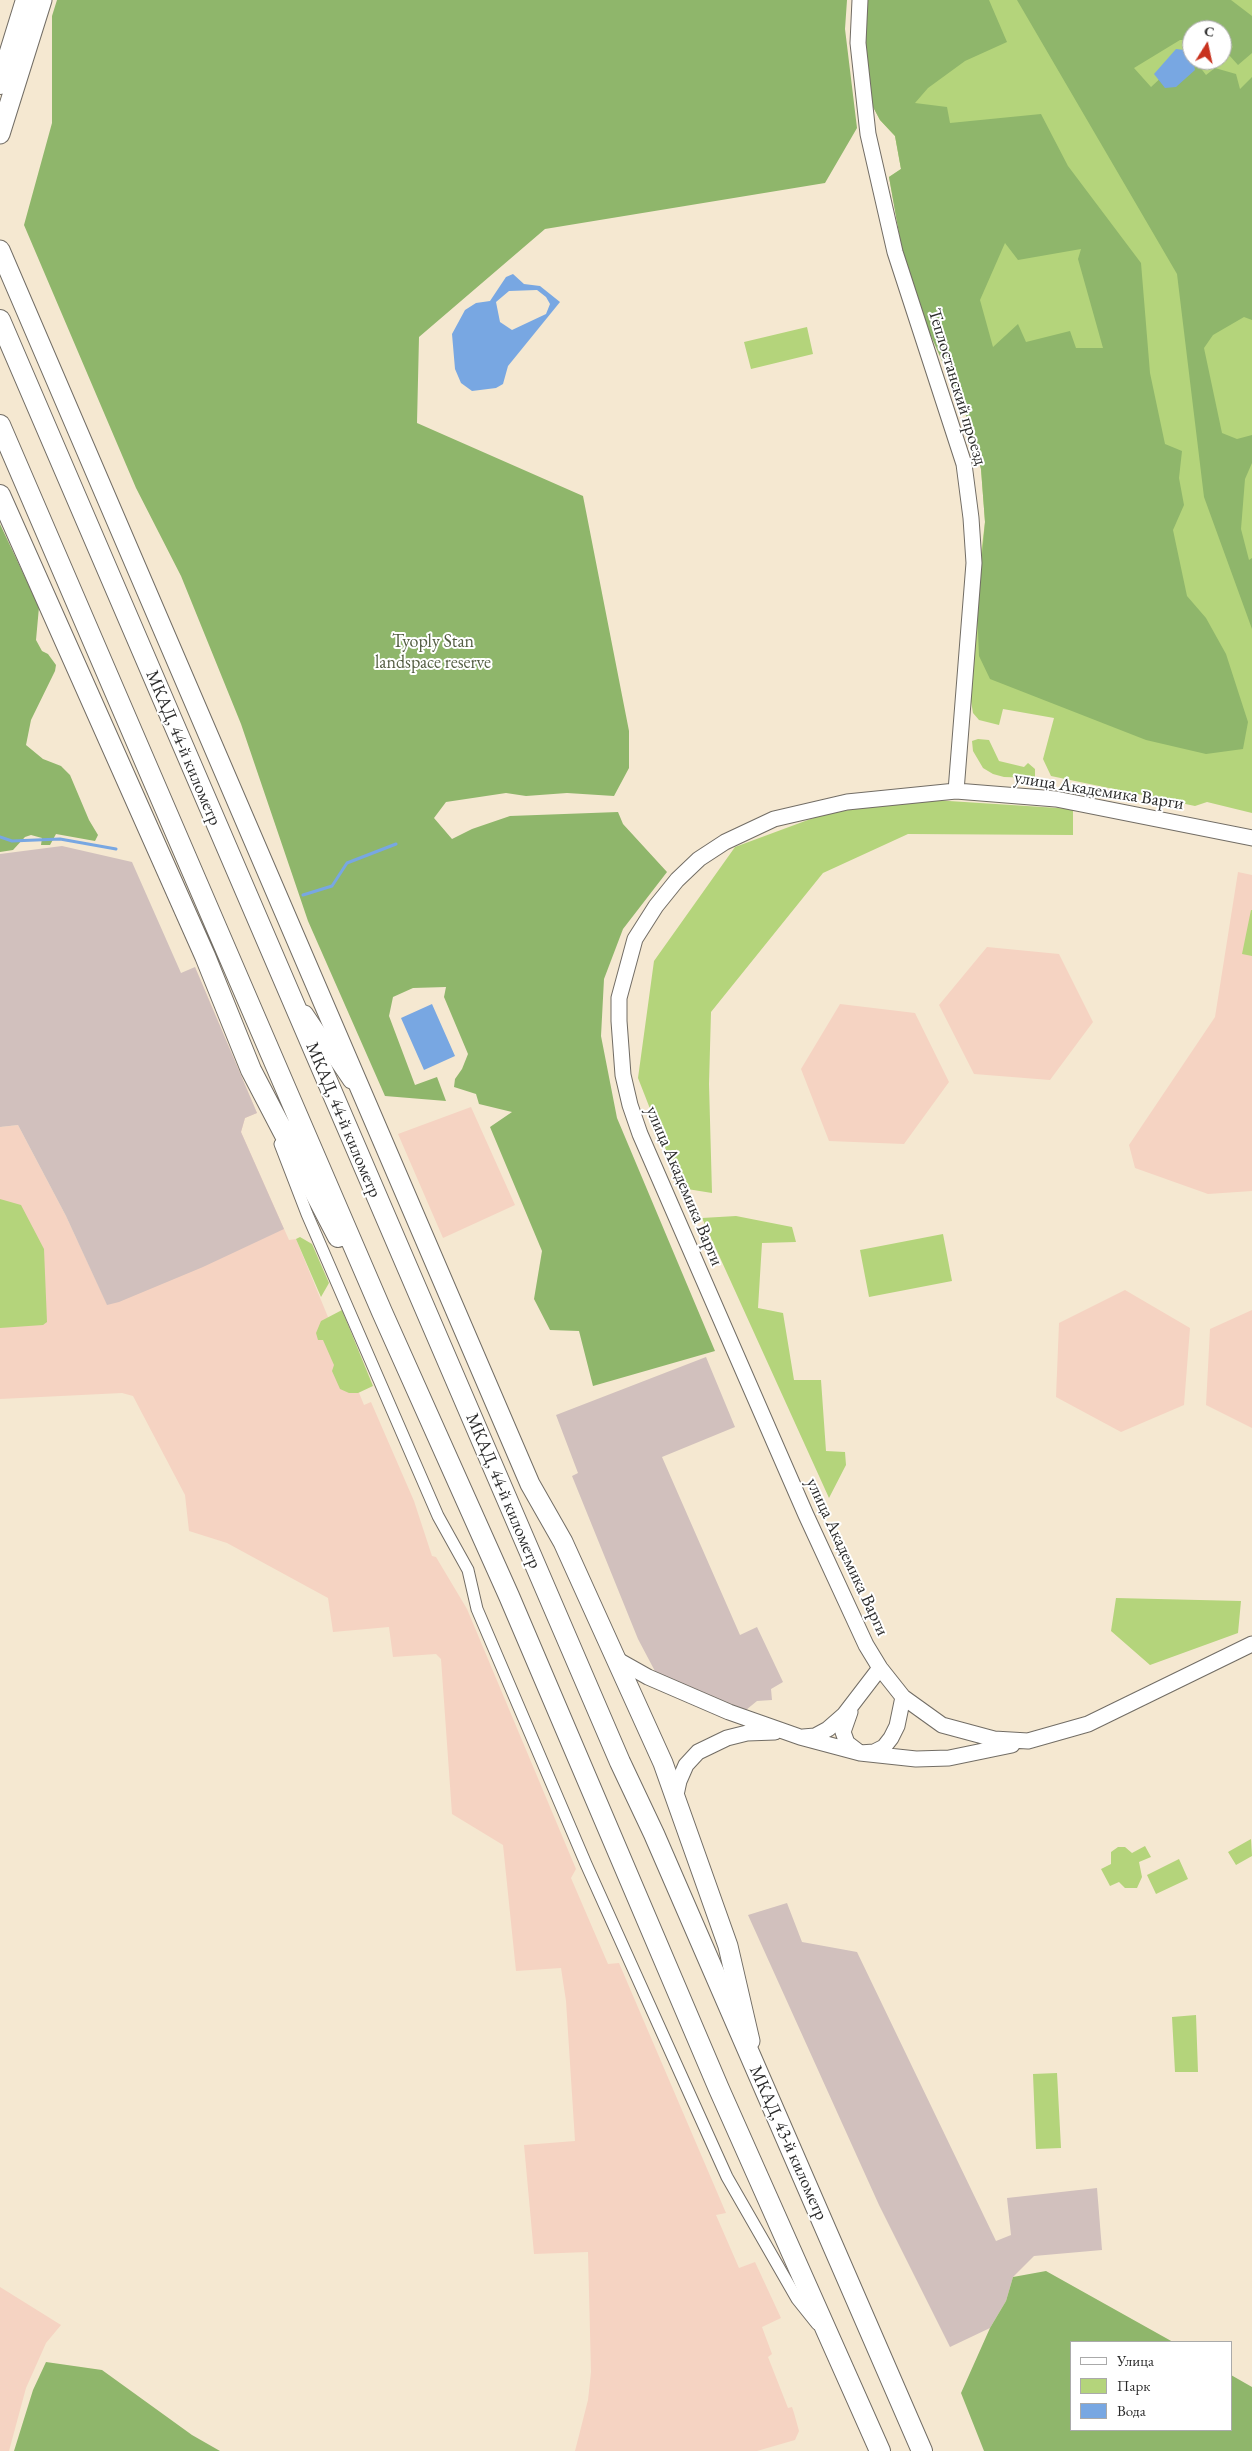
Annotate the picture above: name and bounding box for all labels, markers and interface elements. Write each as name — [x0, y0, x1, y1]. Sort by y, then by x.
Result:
north arrow — [1182, 20, 1232, 70]
text: С — [1203, 21, 1216, 41]
street label: Теплостанский проезд — [923, 306, 991, 468]
park label: Tyoply Stan landspace reserve — [375, 631, 491, 674]
street label: МКАД, 44-й километр — [140, 667, 226, 829]
street label: улица Академика Варги — [1013, 767, 1185, 815]
street label: МКАД, 44-й километр — [300, 1039, 386, 1201]
street label: улица Академика Варги — [641, 1103, 727, 1269]
street label: МКАД, 44-й километр — [460, 1410, 546, 1572]
street label: улица Академика Варги — [801, 1475, 893, 1639]
street label: МКАД, 43-й километр — [744, 2062, 832, 2224]
legend — [1070, 2341, 1232, 2431]
text: Улица — [1117, 2351, 1154, 2370]
text: Парк — [1117, 2376, 1150, 2395]
text: Вода — [1117, 2401, 1146, 2420]

